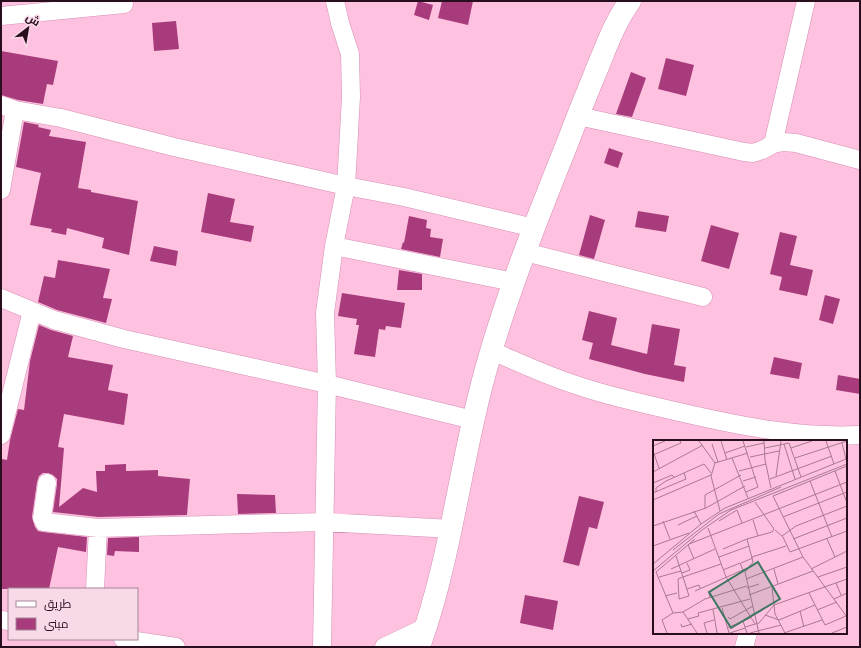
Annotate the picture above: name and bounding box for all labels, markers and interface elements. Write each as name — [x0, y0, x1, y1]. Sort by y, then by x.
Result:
north arrow — [8, 8, 48, 48]
text: ش — [23, 11, 42, 29]
inset map — [653, 440, 847, 634]
legend — [8, 588, 138, 640]
text: طريق — [44, 597, 72, 611]
text: مبنى — [44, 617, 69, 631]

